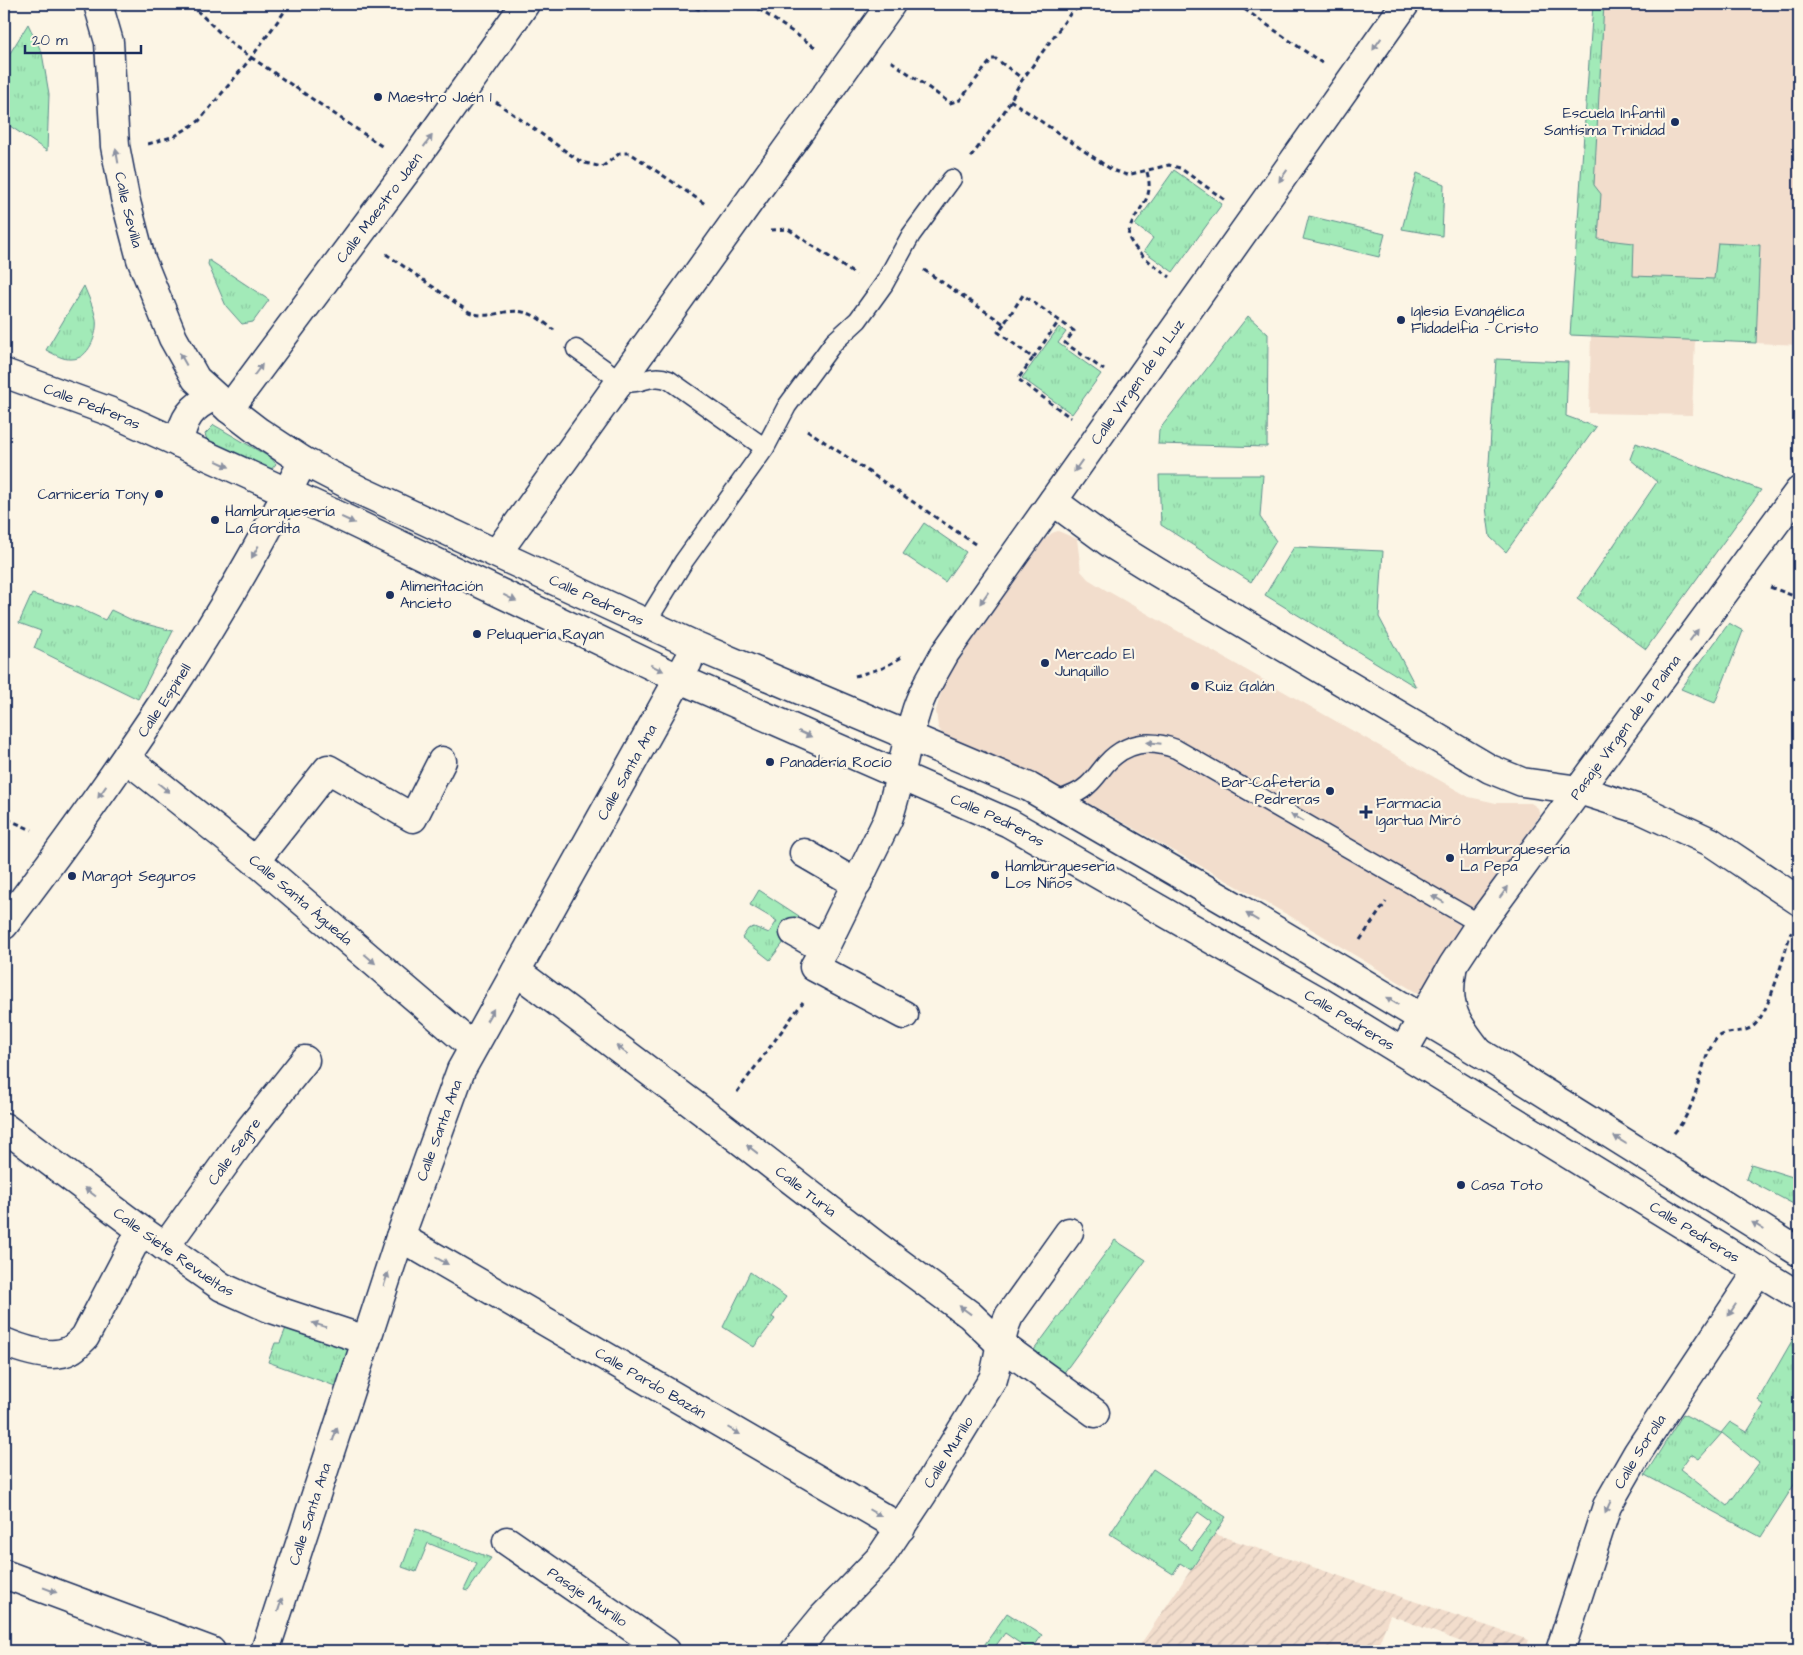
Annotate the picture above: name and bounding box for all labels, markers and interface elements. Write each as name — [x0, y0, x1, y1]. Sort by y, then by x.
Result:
scale bar — [25, 22, 141, 54]
text: 20 m — [32, 30, 68, 51]
one-way arrow — [1372, 37, 1382, 50]
place label: Maestro Jaén 1 — [388, 87, 492, 108]
marker: Maestro Jaén 1 — [372, 91, 384, 103]
place label: Escuela Infantil Santísima Trinidad — [1544, 103, 1665, 141]
marker: Escuela Infantil Santísima Trinidad — [1669, 116, 1681, 128]
one-way arrow — [423, 134, 433, 148]
one-way arrow — [113, 148, 121, 163]
street label: Calle Maestro Jaén — [331, 148, 428, 268]
one-way arrow — [1278, 169, 1288, 183]
street label: Calle Sevilla — [109, 170, 148, 250]
place label: Iglesia Evangélica Flidadelfia - Cristo — [1411, 301, 1539, 339]
street label: Calle Virgen de la Luz — [1086, 314, 1190, 449]
marker: Iglesia Evangélica Flidadelfia - Cristo — [1395, 314, 1407, 326]
one-way arrow — [179, 352, 188, 366]
one-way arrow — [253, 363, 263, 377]
street label: Calle Pedreras — [40, 378, 144, 435]
one-way arrow — [1073, 459, 1083, 472]
one-way arrow — [216, 460, 230, 468]
place label: Carnicería Tony — [37, 484, 149, 506]
marker: Carnicería Tony — [153, 488, 165, 500]
place label: Hamburguesería La Gordita — [225, 501, 335, 539]
marker: Hamburguesería La Gordita — [209, 514, 221, 526]
one-way arrow — [341, 516, 355, 524]
one-way arrow — [251, 545, 260, 558]
street label: Calle Pedreras — [546, 569, 648, 632]
place label: Alimentación Ancieto — [400, 576, 483, 614]
marker: Alimentación Ancieto — [384, 589, 396, 601]
one-way arrow — [979, 591, 989, 605]
one-way arrow — [503, 594, 517, 602]
place label: Peluquería Rayan — [487, 624, 604, 646]
marker: Peluquería Rayan — [471, 628, 483, 640]
one-way arrow — [1689, 628, 1699, 642]
place label: Mercado El Junquillo — [1055, 644, 1134, 682]
street label: Pasaje Virgen de la Palma — [1565, 650, 1686, 804]
marker: Mercado El Junquillo — [1039, 657, 1051, 669]
street label: Calle Espinell — [133, 659, 196, 742]
one-way arrow — [650, 664, 664, 672]
place label: Ruiz Galán — [1205, 676, 1275, 697]
marker: Ruiz Galán — [1189, 680, 1201, 692]
street label: Calle Santa Ana — [592, 721, 662, 824]
one-way arrow — [798, 730, 812, 738]
one-way arrow — [1146, 739, 1162, 747]
place label: Panadería Rocío — [780, 752, 892, 773]
marker: Panadería Rocío — [764, 756, 776, 768]
place label: Bar-Cafetería Pedreras — [1221, 772, 1320, 810]
one-way arrow — [157, 783, 171, 793]
one-way arrow — [97, 785, 107, 799]
marker: Bar-Cafetería Pedreras — [1324, 785, 1336, 797]
street label: Calle Pedreras — [947, 789, 1049, 852]
place label: Farmacia Igartua Miró — [1376, 793, 1461, 832]
marker: Farmacia Igartua Miró — [1360, 806, 1372, 818]
one-way arrow — [1290, 814, 1305, 822]
place label: Hamburguesería La Pepa — [1460, 839, 1570, 877]
street label: Calle Santa Águeda — [244, 850, 357, 950]
marker: Hamburguesería La Pepa — [1444, 852, 1456, 864]
place label: Hamburguesería Los Niños — [1005, 856, 1115, 894]
place label: Margot Seguros — [82, 866, 196, 888]
marker: Hamburguesería Los Niños — [989, 869, 1001, 881]
marker: Margot Seguros — [66, 870, 78, 882]
one-way arrow — [1498, 886, 1509, 899]
one-way arrow — [1431, 895, 1446, 903]
one-way arrow — [1246, 913, 1259, 922]
one-way arrow — [363, 953, 375, 965]
street label: Calle Pedreras — [1300, 985, 1399, 1056]
one-way arrow — [1385, 996, 1398, 1005]
one-way arrow — [486, 1008, 495, 1021]
one-way arrow — [616, 1045, 629, 1056]
street label: Calle Santa Ana — [411, 1077, 468, 1184]
street label: Calle Segre — [203, 1113, 266, 1190]
one-way arrow — [1614, 1136, 1627, 1145]
one-way arrow — [746, 1143, 759, 1154]
street label: Calle Turia — [771, 1161, 841, 1222]
place label: Casa Toto — [1471, 1175, 1543, 1196]
marker: Casa Toto — [1455, 1179, 1467, 1191]
one-way arrow — [84, 1186, 97, 1197]
street label: Calle Pedreras — [1645, 1197, 1744, 1268]
street label: Calle Siete Revueltas — [109, 1203, 238, 1302]
one-way arrow — [1751, 1222, 1764, 1231]
one-way arrow — [436, 1257, 449, 1266]
one-way arrow — [383, 1272, 390, 1287]
one-way arrow — [1727, 1304, 1737, 1317]
one-way arrow — [959, 1305, 972, 1316]
one-way arrow — [312, 1320, 327, 1328]
street label: Calle Pardo Bazán — [591, 1342, 711, 1424]
street label: Calle Sorolla — [1609, 1410, 1671, 1493]
street label: Calle Murillo — [919, 1412, 979, 1492]
one-way arrow — [332, 1426, 339, 1441]
one-way arrow — [728, 1426, 741, 1435]
street label: Calle Santa Ana — [284, 1460, 337, 1568]
one-way arrow — [1603, 1500, 1611, 1514]
one-way arrow — [868, 1508, 881, 1517]
street label: Pasaje Murillo — [543, 1562, 632, 1633]
one-way arrow — [43, 1586, 58, 1594]
one-way arrow — [276, 1597, 284, 1612]

